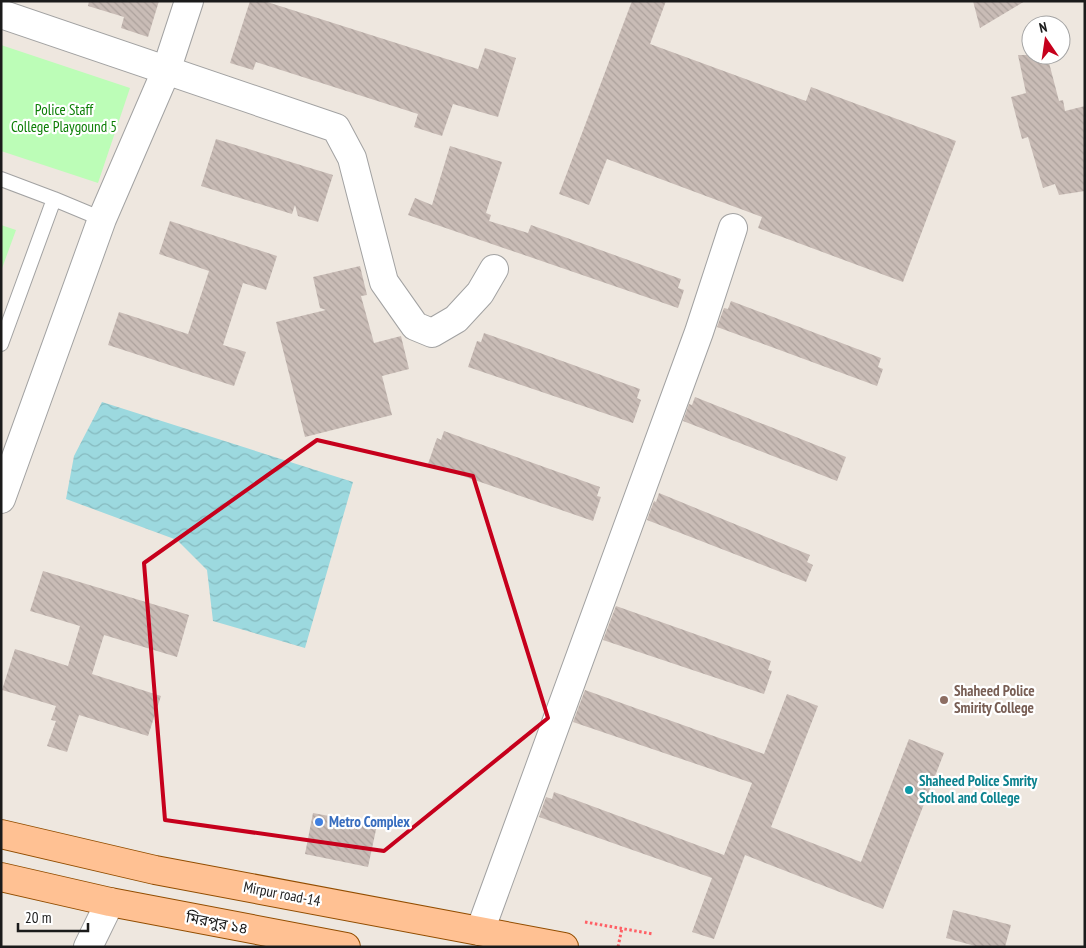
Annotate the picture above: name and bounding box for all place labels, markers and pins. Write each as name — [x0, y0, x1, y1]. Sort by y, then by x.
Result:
place label: Shaheed Police Smirity College — [954, 681, 1035, 717]
marker: Shaheed Police Smirity College — [938, 694, 950, 706]
place label: Shaheed Police Smrity School and College — [919, 771, 1038, 807]
marker: Shaheed Police Smrity School and College — [903, 784, 915, 796]
place label: Metro Complex — [329, 812, 410, 831]
marker: Metro Complex — [313, 816, 325, 828]

